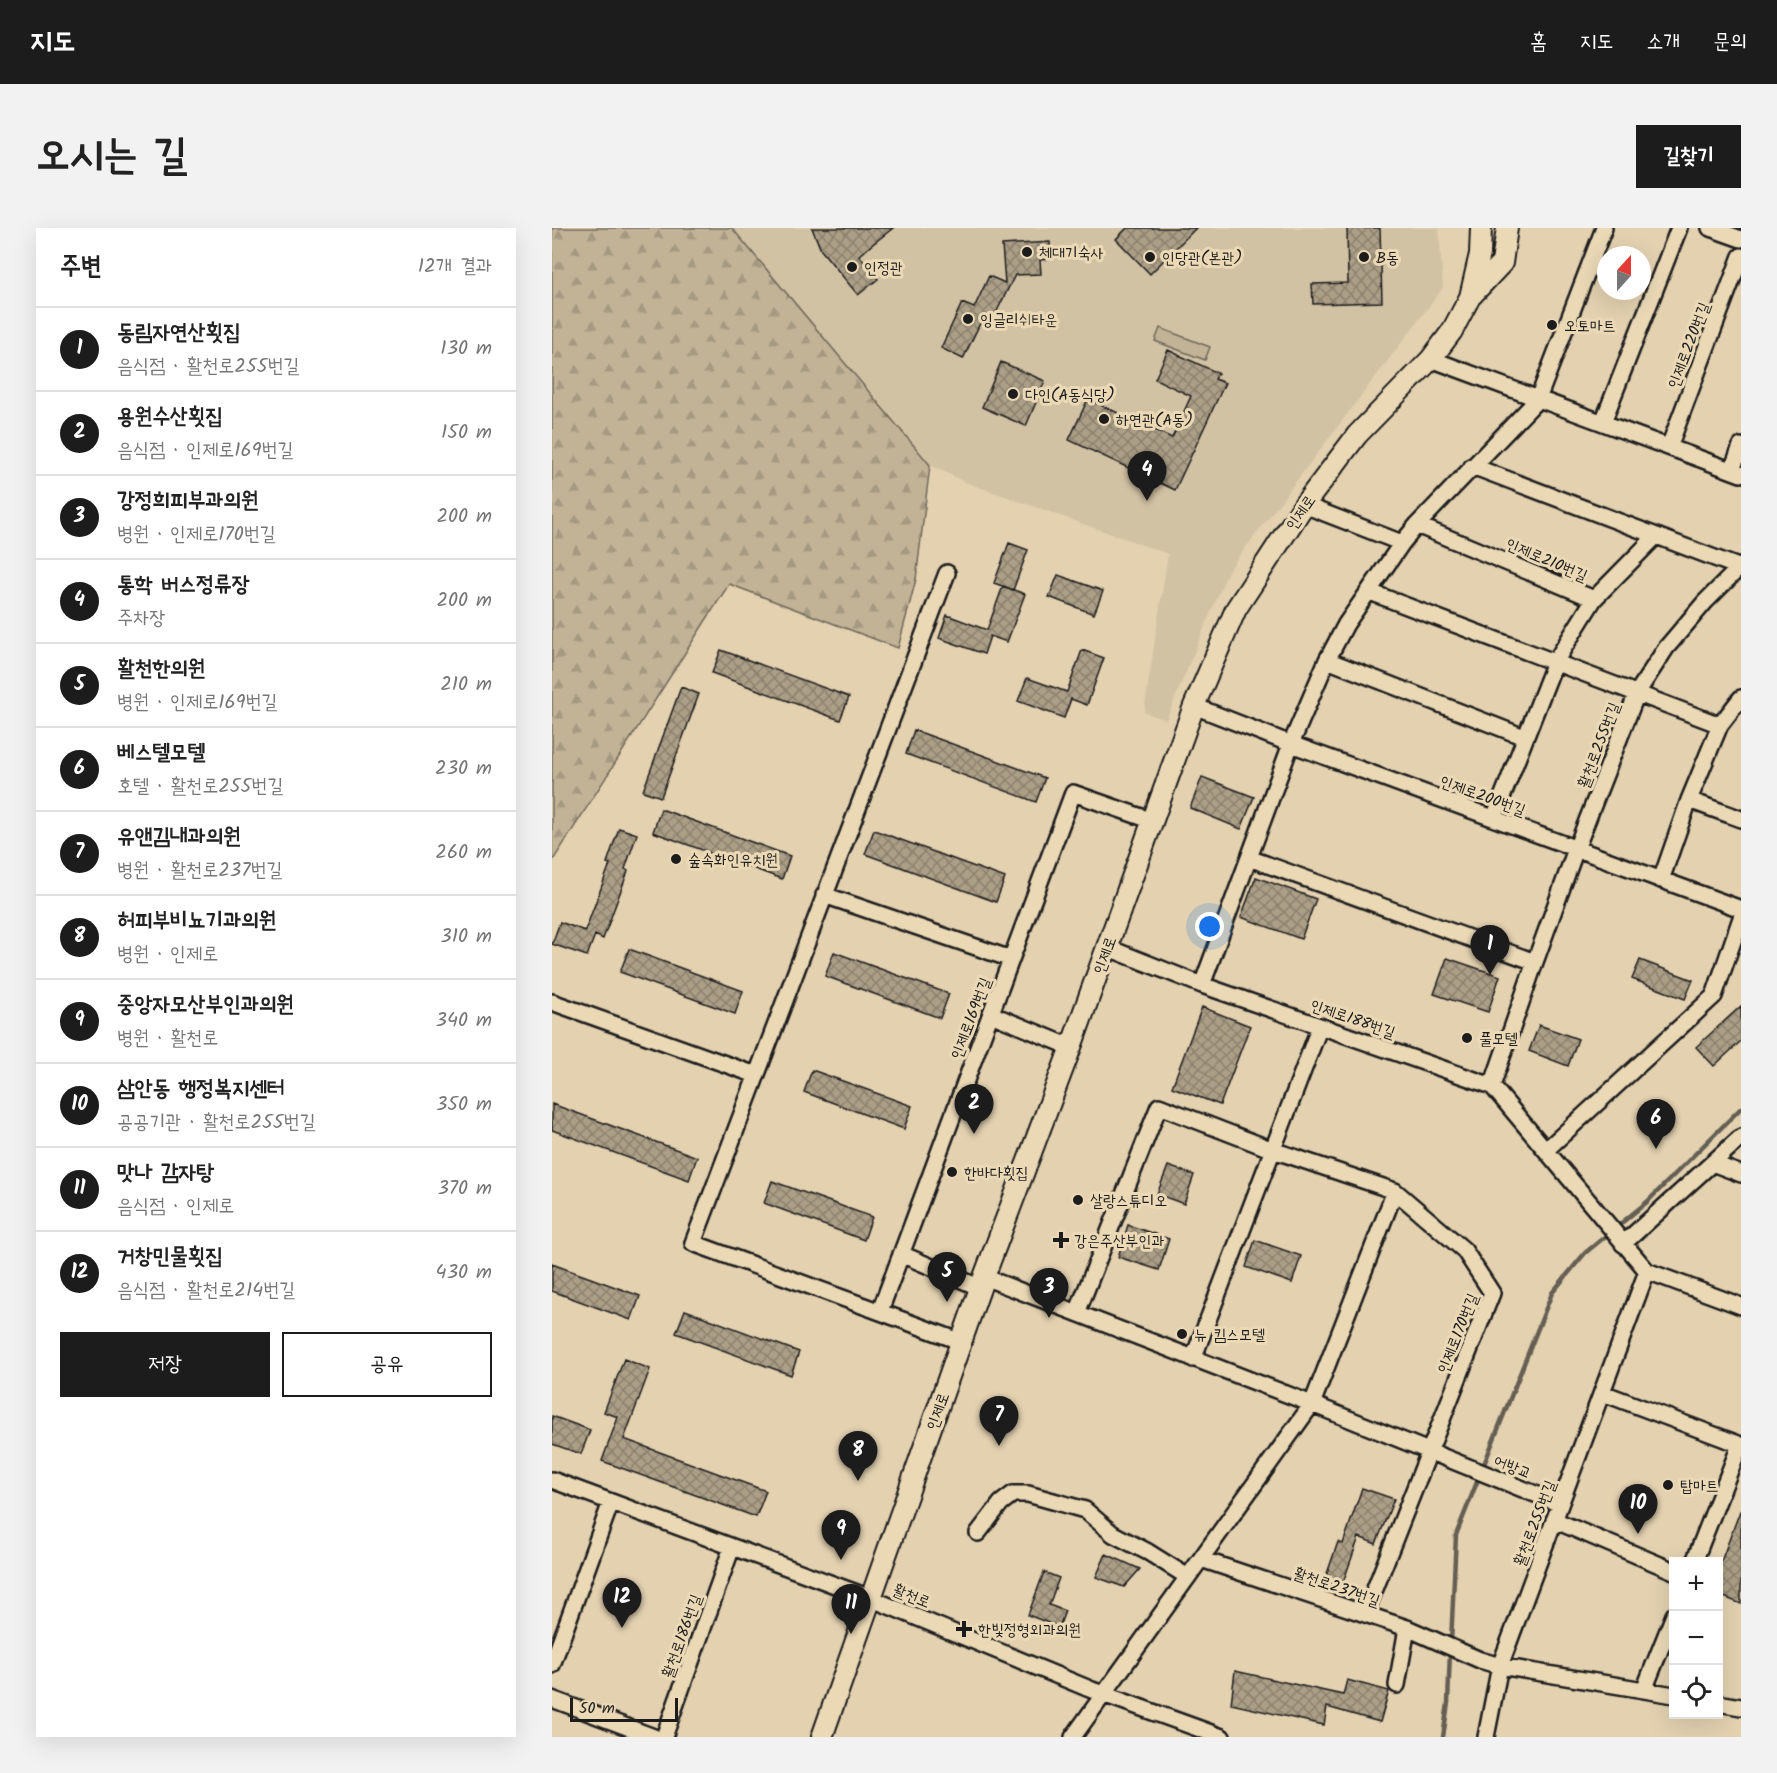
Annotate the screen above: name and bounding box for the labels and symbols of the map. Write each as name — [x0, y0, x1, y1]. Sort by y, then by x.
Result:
place label: 체대기숙사 — [1039, 241, 1104, 266]
marker: 체대기숙사 — [1020, 245, 1034, 259]
place label: 인당관(본관) — [1162, 246, 1242, 271]
place label: B동 — [1376, 246, 1399, 271]
north arrow — [1597, 246, 1651, 300]
marker: 인당관(본관) — [1143, 250, 1157, 264]
marker: B동 — [1357, 250, 1371, 264]
place label: 인정관 — [864, 256, 903, 281]
marker: 인정관 — [845, 260, 859, 274]
street label: 인제로220번길 — [1661, 298, 1717, 392]
place label: 잉글리쉬타운 — [980, 308, 1057, 333]
marker: 잉글리쉬타운 — [961, 312, 975, 326]
place label: 오토마트 — [1564, 314, 1616, 339]
marker: 오토마트 — [1545, 318, 1559, 332]
place label: 다인(A동식당) — [1025, 383, 1115, 408]
marker: 다인(A동식당) — [1006, 387, 1020, 401]
place label: 하연관(A동) — [1116, 408, 1193, 433]
marker: 하연관(A동) — [1097, 412, 1111, 426]
pin: 4 — [1128, 452, 1166, 501]
street label: 인제로 — [1280, 490, 1323, 536]
street label: 인제로210번길 — [1502, 532, 1591, 589]
street label: 활천로255번길 — [1571, 699, 1627, 792]
street label: 인제로200번길 — [1436, 769, 1529, 824]
place label: 숲속화인유치원 — [688, 848, 778, 873]
marker: 숲속화인유치원 — [669, 852, 683, 866]
your location — [1195, 912, 1224, 941]
pin: 1 — [1470, 926, 1510, 975]
street label: 인제로 — [1087, 933, 1124, 978]
street label: 인제로169번길 — [944, 974, 999, 1063]
street label: 인제로188번길 — [1307, 993, 1399, 1046]
place label: 풀모텔 — [1479, 1027, 1518, 1052]
marker: 풀모텔 — [1460, 1031, 1474, 1045]
pin: 2 — [954, 1084, 994, 1134]
pin: 6 — [1636, 1100, 1676, 1149]
place label: 한바다횟집 — [964, 1161, 1028, 1186]
marker: 한바다횟집 — [945, 1165, 959, 1179]
place label: 살랑스튜디오 — [1090, 1189, 1167, 1214]
marker: 살랑스튜디오 — [1071, 1193, 1085, 1207]
place label: 강은주산부인과 — [1074, 1229, 1164, 1254]
marker: 강은주산부인과 — [1052, 1231, 1070, 1249]
pin: 5 — [928, 1252, 966, 1302]
pin: 3 — [1030, 1268, 1068, 1318]
street label: 인제로170번길 — [1431, 1289, 1486, 1378]
place label: 뉴 킴스모텔 — [1194, 1323, 1265, 1348]
marker: 뉴 킴스모텔 — [1175, 1327, 1189, 1341]
street label: 인제로 — [920, 1389, 957, 1434]
pin: 7 — [980, 1396, 1018, 1446]
pin: 8 — [838, 1432, 878, 1481]
street label: 어방교 — [1490, 1449, 1535, 1486]
place label: 탑마트 — [1680, 1474, 1719, 1499]
street label: 활천로255번길 — [1507, 1477, 1563, 1570]
marker: 탑마트 — [1661, 1478, 1675, 1492]
pin: 10 — [1618, 1484, 1658, 1534]
pin: 9 — [822, 1510, 860, 1560]
street label: 활천로237번길 — [1290, 1561, 1383, 1614]
pin: 12 — [602, 1578, 642, 1628]
street label: 활천로 — [889, 1578, 934, 1615]
pin: 11 — [832, 1584, 870, 1634]
street label: 활천로186번길 — [656, 1591, 709, 1682]
place label: 한빛정형외과의원 — [978, 1618, 1081, 1643]
marker: 한빛정형외과의원 — [955, 1620, 973, 1638]
scale bar — [570, 1695, 678, 1722]

